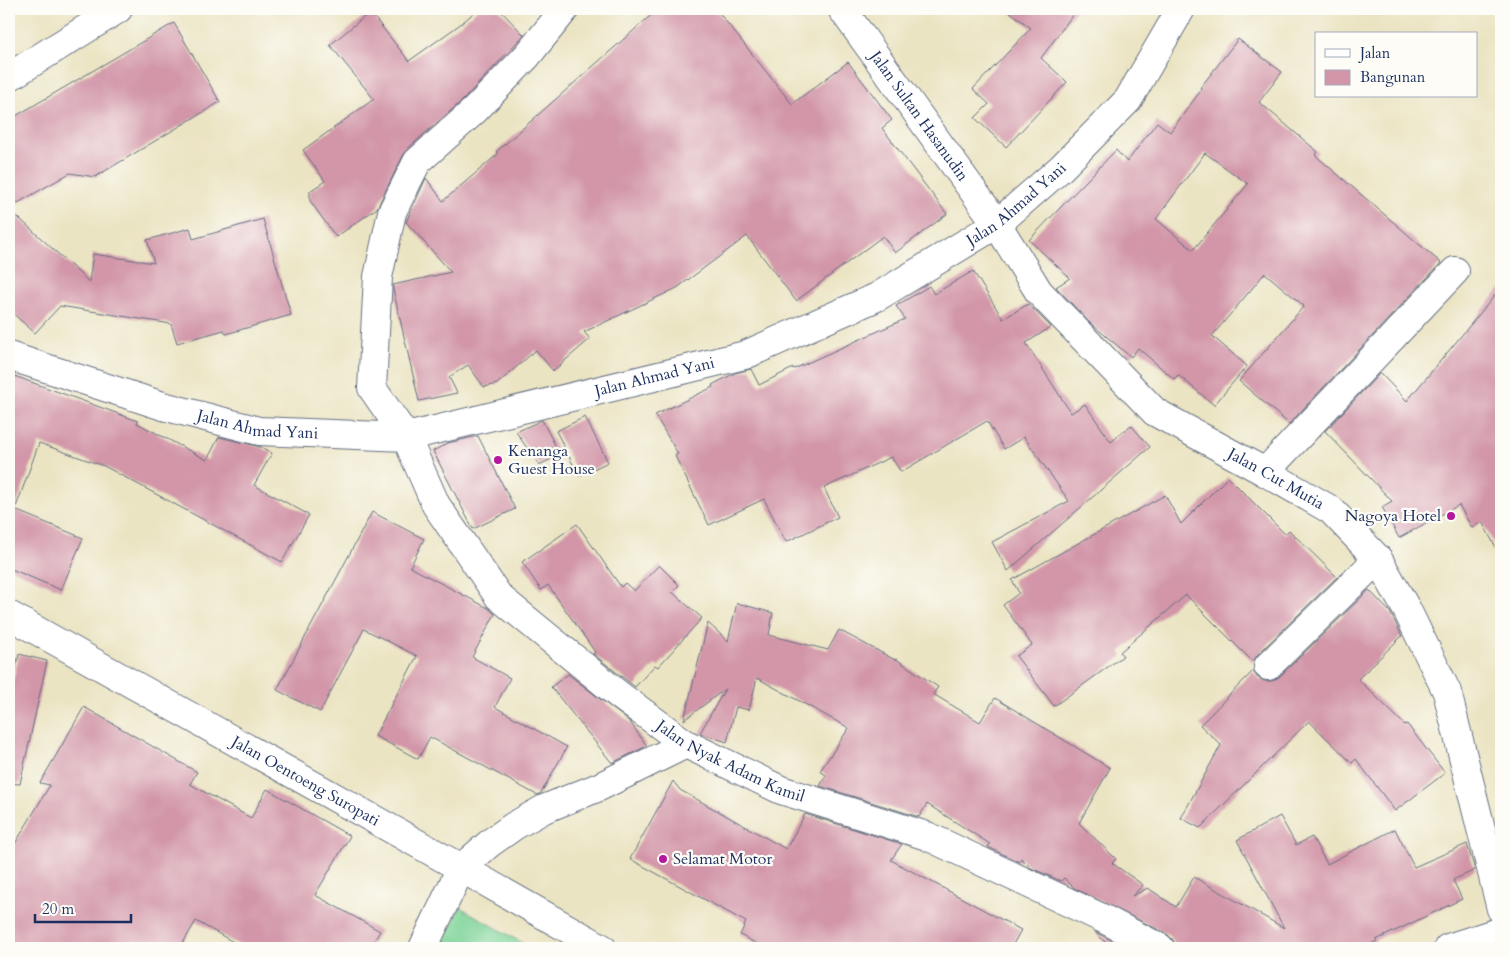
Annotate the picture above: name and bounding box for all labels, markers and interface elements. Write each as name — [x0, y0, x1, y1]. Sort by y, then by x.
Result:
legend — [1315, 32, 1478, 98]
text: Jalan — [1358, 43, 1391, 63]
street label: Jalan Sultan Hasanudin — [864, 45, 974, 186]
text: Bangunan — [1360, 67, 1426, 87]
street label: Jalan Ahmad Yani — [961, 157, 1072, 252]
street label: Jalan Ahmad Yani — [590, 352, 717, 402]
street label: Jalan Ahmad Yani — [193, 404, 319, 444]
place label: Kenanga Guest House — [508, 440, 595, 480]
street label: Jalan Cut Mutia — [1222, 442, 1328, 515]
marker: Kenanga Guest House — [492, 454, 504, 466]
place label: Nagoya Hotel — [1345, 505, 1441, 527]
marker: Nagoya Hotel — [1445, 510, 1457, 522]
street label: Jalan Nyak Adam Kamil — [650, 714, 807, 808]
street label: Jalan Oentoeng Suropati — [226, 730, 384, 832]
place label: Selamat Motor — [673, 848, 772, 870]
marker: Selamat Motor — [657, 853, 669, 865]
scale bar — [35, 892, 131, 924]
text: 20 m — [42, 899, 74, 919]

